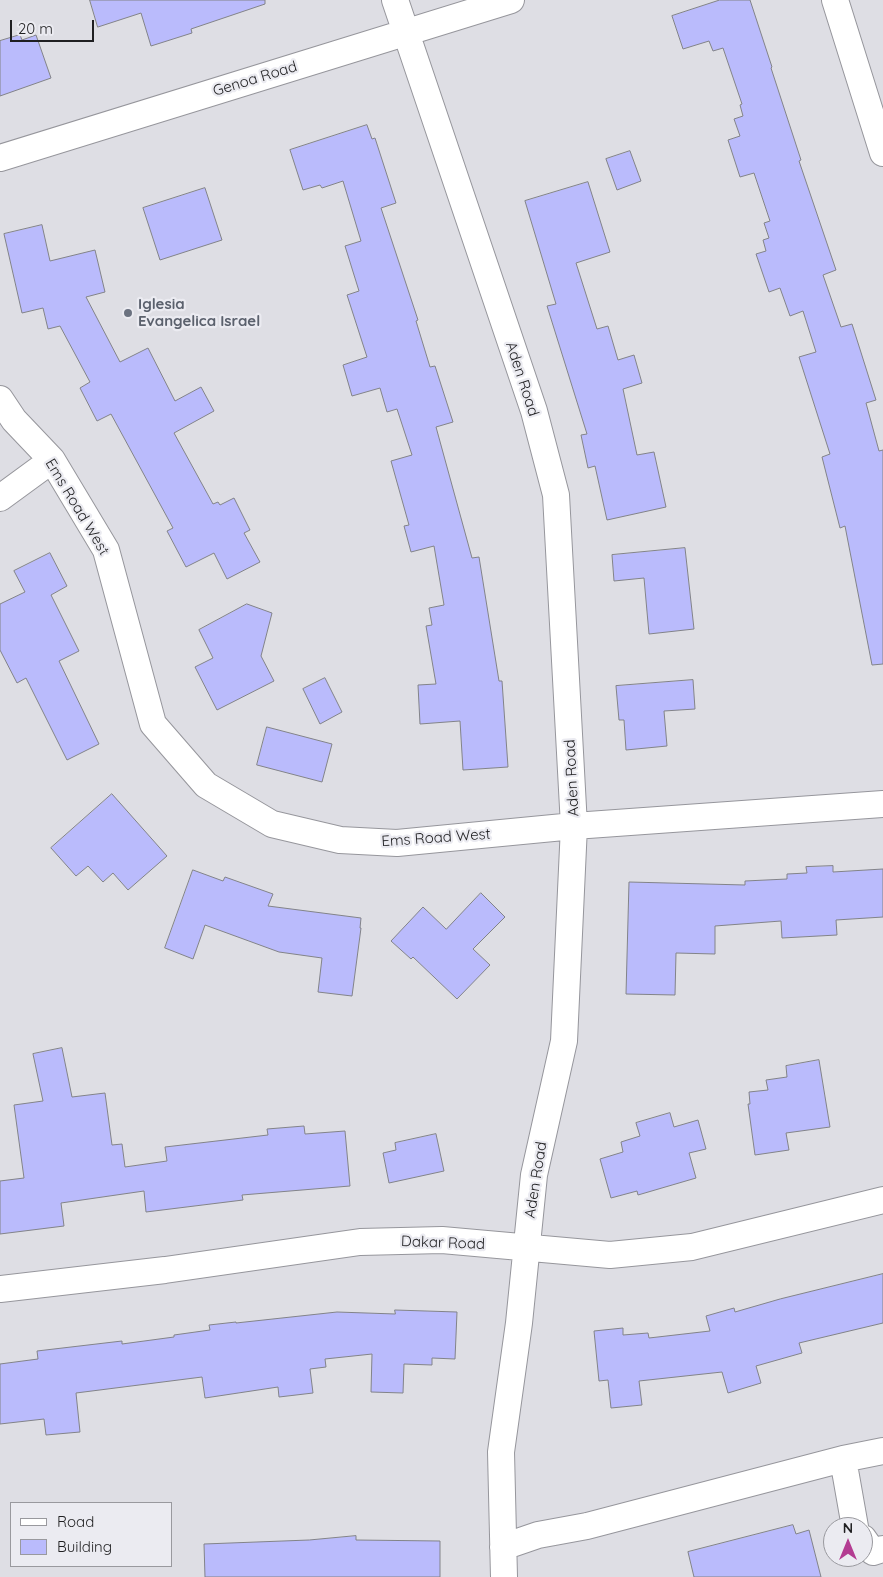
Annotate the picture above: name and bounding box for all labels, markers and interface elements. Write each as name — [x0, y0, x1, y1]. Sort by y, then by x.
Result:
scale bar — [12, 10, 96, 42]
text: 20 m — [18, 19, 53, 38]
street label: Genoa Road — [211, 58, 299, 100]
place label: Iglesia Evangelica Israel — [138, 295, 260, 330]
marker: Iglesia Evangelica Israel — [122, 307, 134, 319]
street label: Aden Road — [502, 339, 542, 419]
street label: Ems Road West — [41, 455, 113, 559]
street label: Aden Road — [561, 739, 583, 817]
street label: Ems Road West — [381, 825, 491, 851]
street label: Aden Road — [521, 1140, 551, 1220]
street label: Dakar Road — [401, 1233, 485, 1253]
legend — [10, 1502, 172, 1567]
text: Road — [57, 1512, 94, 1531]
north arrow — [823, 1517, 873, 1567]
text: N — [843, 1519, 853, 1537]
text: Building — [57, 1537, 112, 1556]

